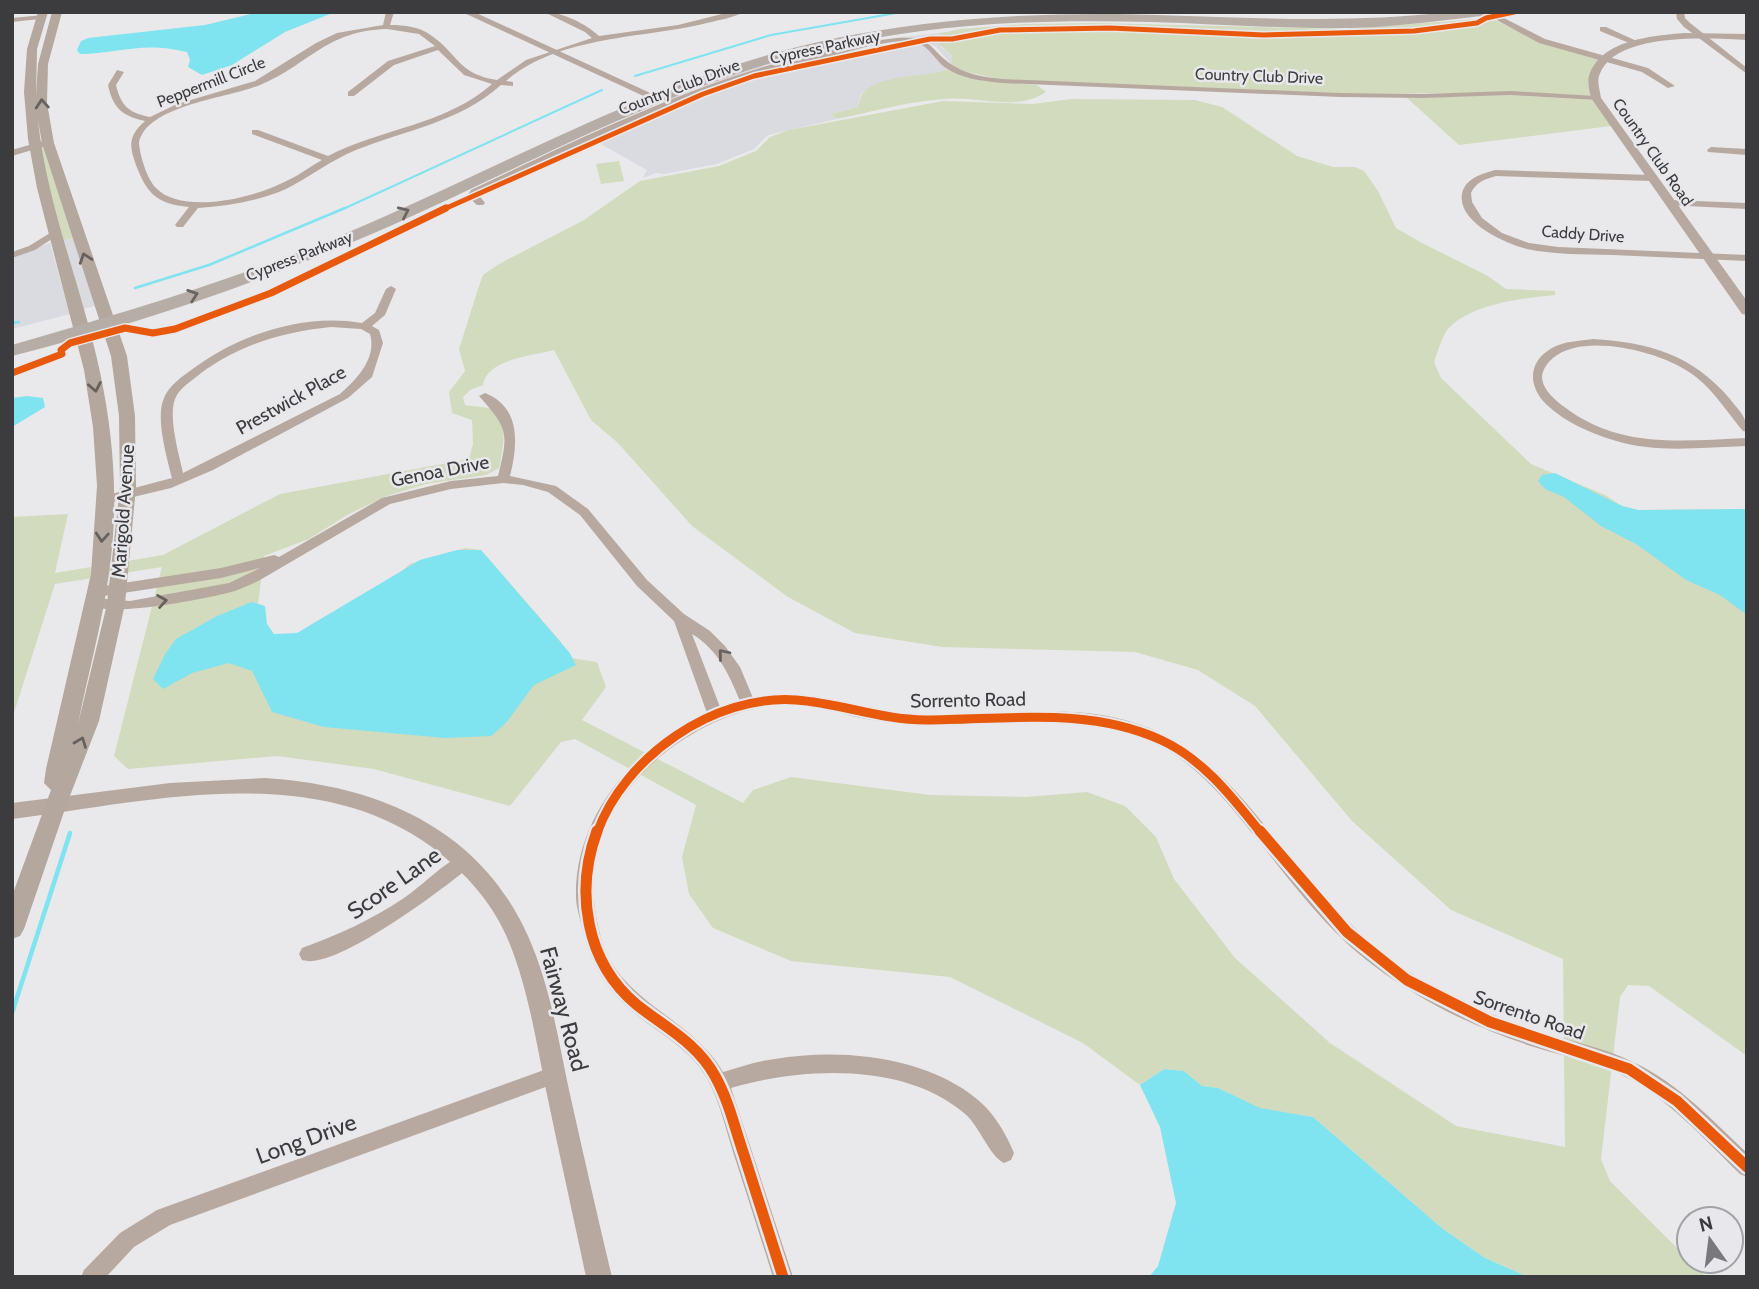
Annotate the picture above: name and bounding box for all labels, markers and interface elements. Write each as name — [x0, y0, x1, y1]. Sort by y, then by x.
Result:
street label: Cypress Parkway — [768, 26, 882, 68]
street label: Peppermill Circle — [154, 53, 268, 111]
street label: Country Club Drive — [616, 55, 742, 119]
street label: Country Club Drive — [1195, 64, 1323, 88]
street label: Country Club Road — [1609, 95, 1697, 209]
one-way arrow — [35, 98, 50, 109]
one-way arrow — [397, 206, 410, 220]
street label: Caddy Drive — [1541, 222, 1625, 246]
street label: Cypress Parkway — [243, 227, 355, 285]
one-way arrow — [79, 252, 93, 264]
one-way arrow — [186, 289, 198, 303]
street label: Prestwick Place — [232, 360, 350, 440]
one-way arrow — [87, 381, 102, 393]
street label: Marigold Avenue — [107, 443, 139, 579]
street label: Genoa Drive — [389, 450, 491, 492]
one-way arrow — [95, 532, 110, 543]
one-way arrow — [156, 594, 168, 609]
one-way arrow — [718, 650, 731, 662]
street label: Sorrento Road — [910, 687, 1026, 713]
one-way arrow — [72, 737, 86, 749]
street label: Score Lane — [342, 841, 446, 925]
street label: Fairway Road — [534, 944, 594, 1074]
street label: Sorrento Road — [1471, 985, 1587, 1045]
street label: Long Drive — [252, 1108, 360, 1170]
north arrow — [1675, 1205, 1745, 1275]
text: N — [1697, 1211, 1715, 1237]

